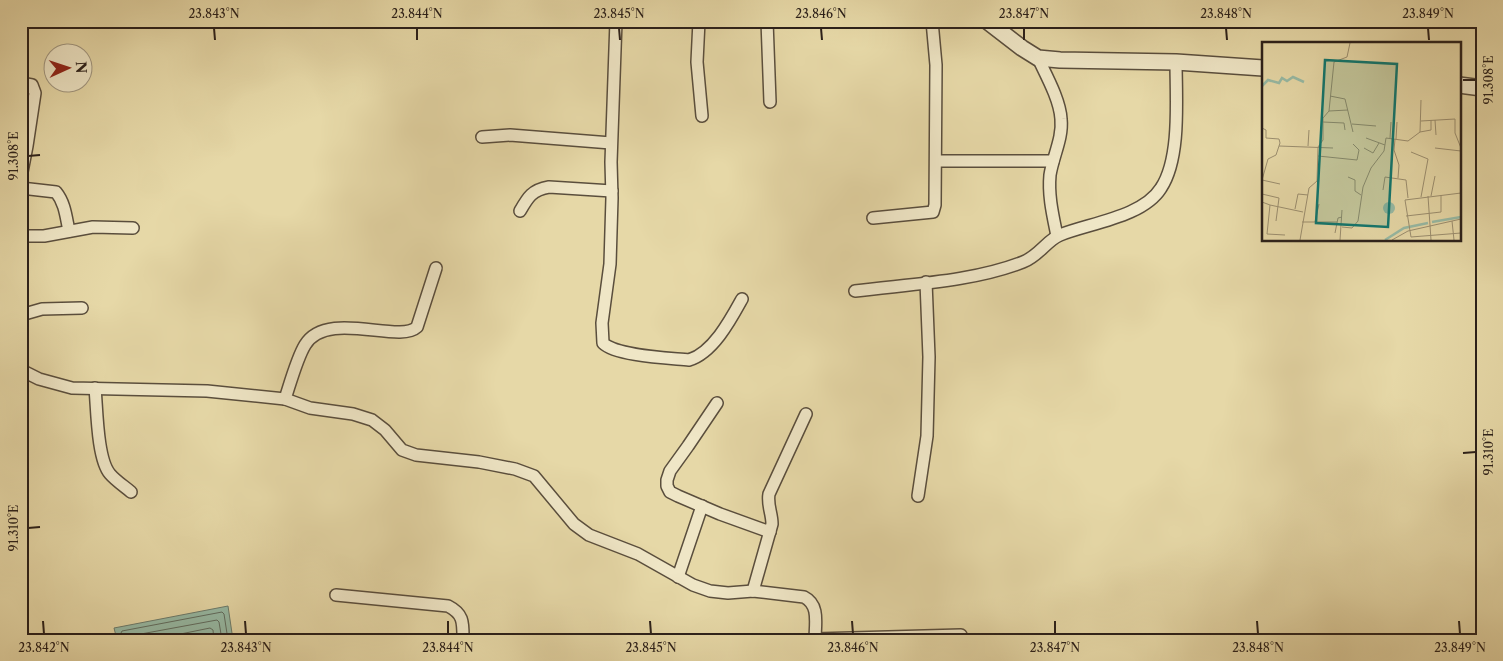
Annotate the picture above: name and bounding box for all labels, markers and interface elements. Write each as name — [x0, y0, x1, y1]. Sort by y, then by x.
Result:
text: 23.843°N — [188, 6, 240, 21]
text: 23.844°N — [391, 6, 443, 21]
text: 23.845°N — [593, 6, 645, 21]
text: 23.846°N — [795, 6, 847, 21]
text: 23.847°N — [999, 6, 1049, 21]
text: 23.848°N — [1200, 6, 1252, 21]
text: 23.849°N — [1402, 6, 1454, 21]
north arrow — [42, 42, 92, 92]
inset map — [1262, 42, 1460, 241]
text: 91.308°E — [1481, 56, 1496, 104]
text: N — [72, 61, 90, 74]
text: 91.308°E — [6, 132, 21, 180]
text: 91.310°E — [1481, 429, 1496, 475]
text: 91.310°E — [6, 505, 21, 551]
text: 23.842°N — [18, 640, 70, 655]
text: 23.843°N — [220, 640, 272, 655]
text: 23.844°N — [422, 640, 474, 655]
text: 23.845°N — [625, 640, 677, 655]
text: 23.846°N — [827, 640, 879, 655]
text: 23.847°N — [1030, 640, 1080, 655]
text: 23.848°N — [1232, 640, 1284, 655]
text: 23.849°N — [1434, 640, 1486, 655]

